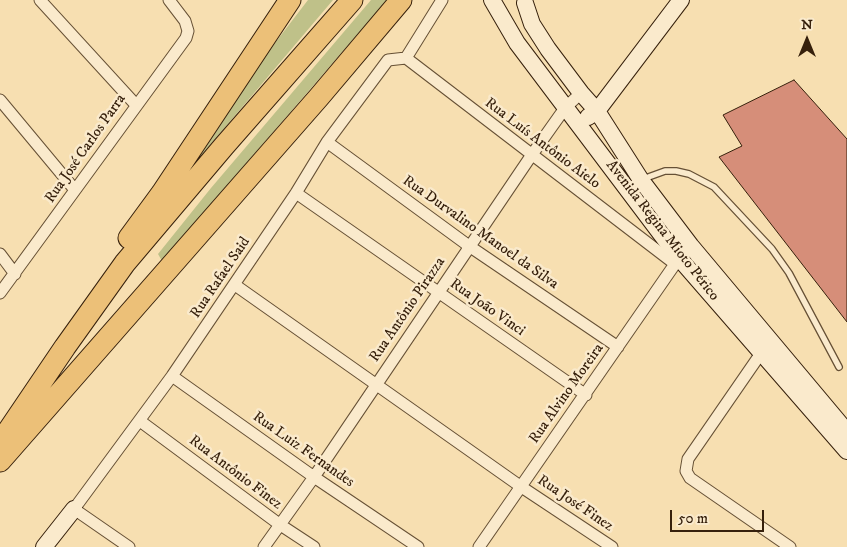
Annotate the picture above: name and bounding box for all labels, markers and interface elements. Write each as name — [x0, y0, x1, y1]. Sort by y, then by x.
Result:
north arrow — [782, 15, 832, 65]
text: N — [801, 16, 813, 34]
street label: Rua José Carlos Parra — [42, 91, 130, 207]
street label: Rua Luís Antônio Aielo — [481, 95, 603, 193]
street label: Avenida Regina Mioto Périco — [601, 157, 723, 305]
street label: Rua Durvalino Manoel da Silva — [399, 172, 561, 294]
street label: Rua Rafael Said — [187, 234, 255, 322]
street label: Rua Antônio Pirazza — [366, 254, 450, 366]
street label: Rua João Vinci — [446, 275, 528, 341]
street label: Rua Alvino Moreira — [526, 341, 608, 447]
street label: Rua Luiz Fernandes — [249, 408, 357, 492]
street label: Rua Antônio Finez — [185, 432, 285, 514]
street label: Rua José Finez — [534, 472, 616, 536]
scale bar — [672, 500, 766, 532]
text: 50 m — [678, 509, 708, 528]

